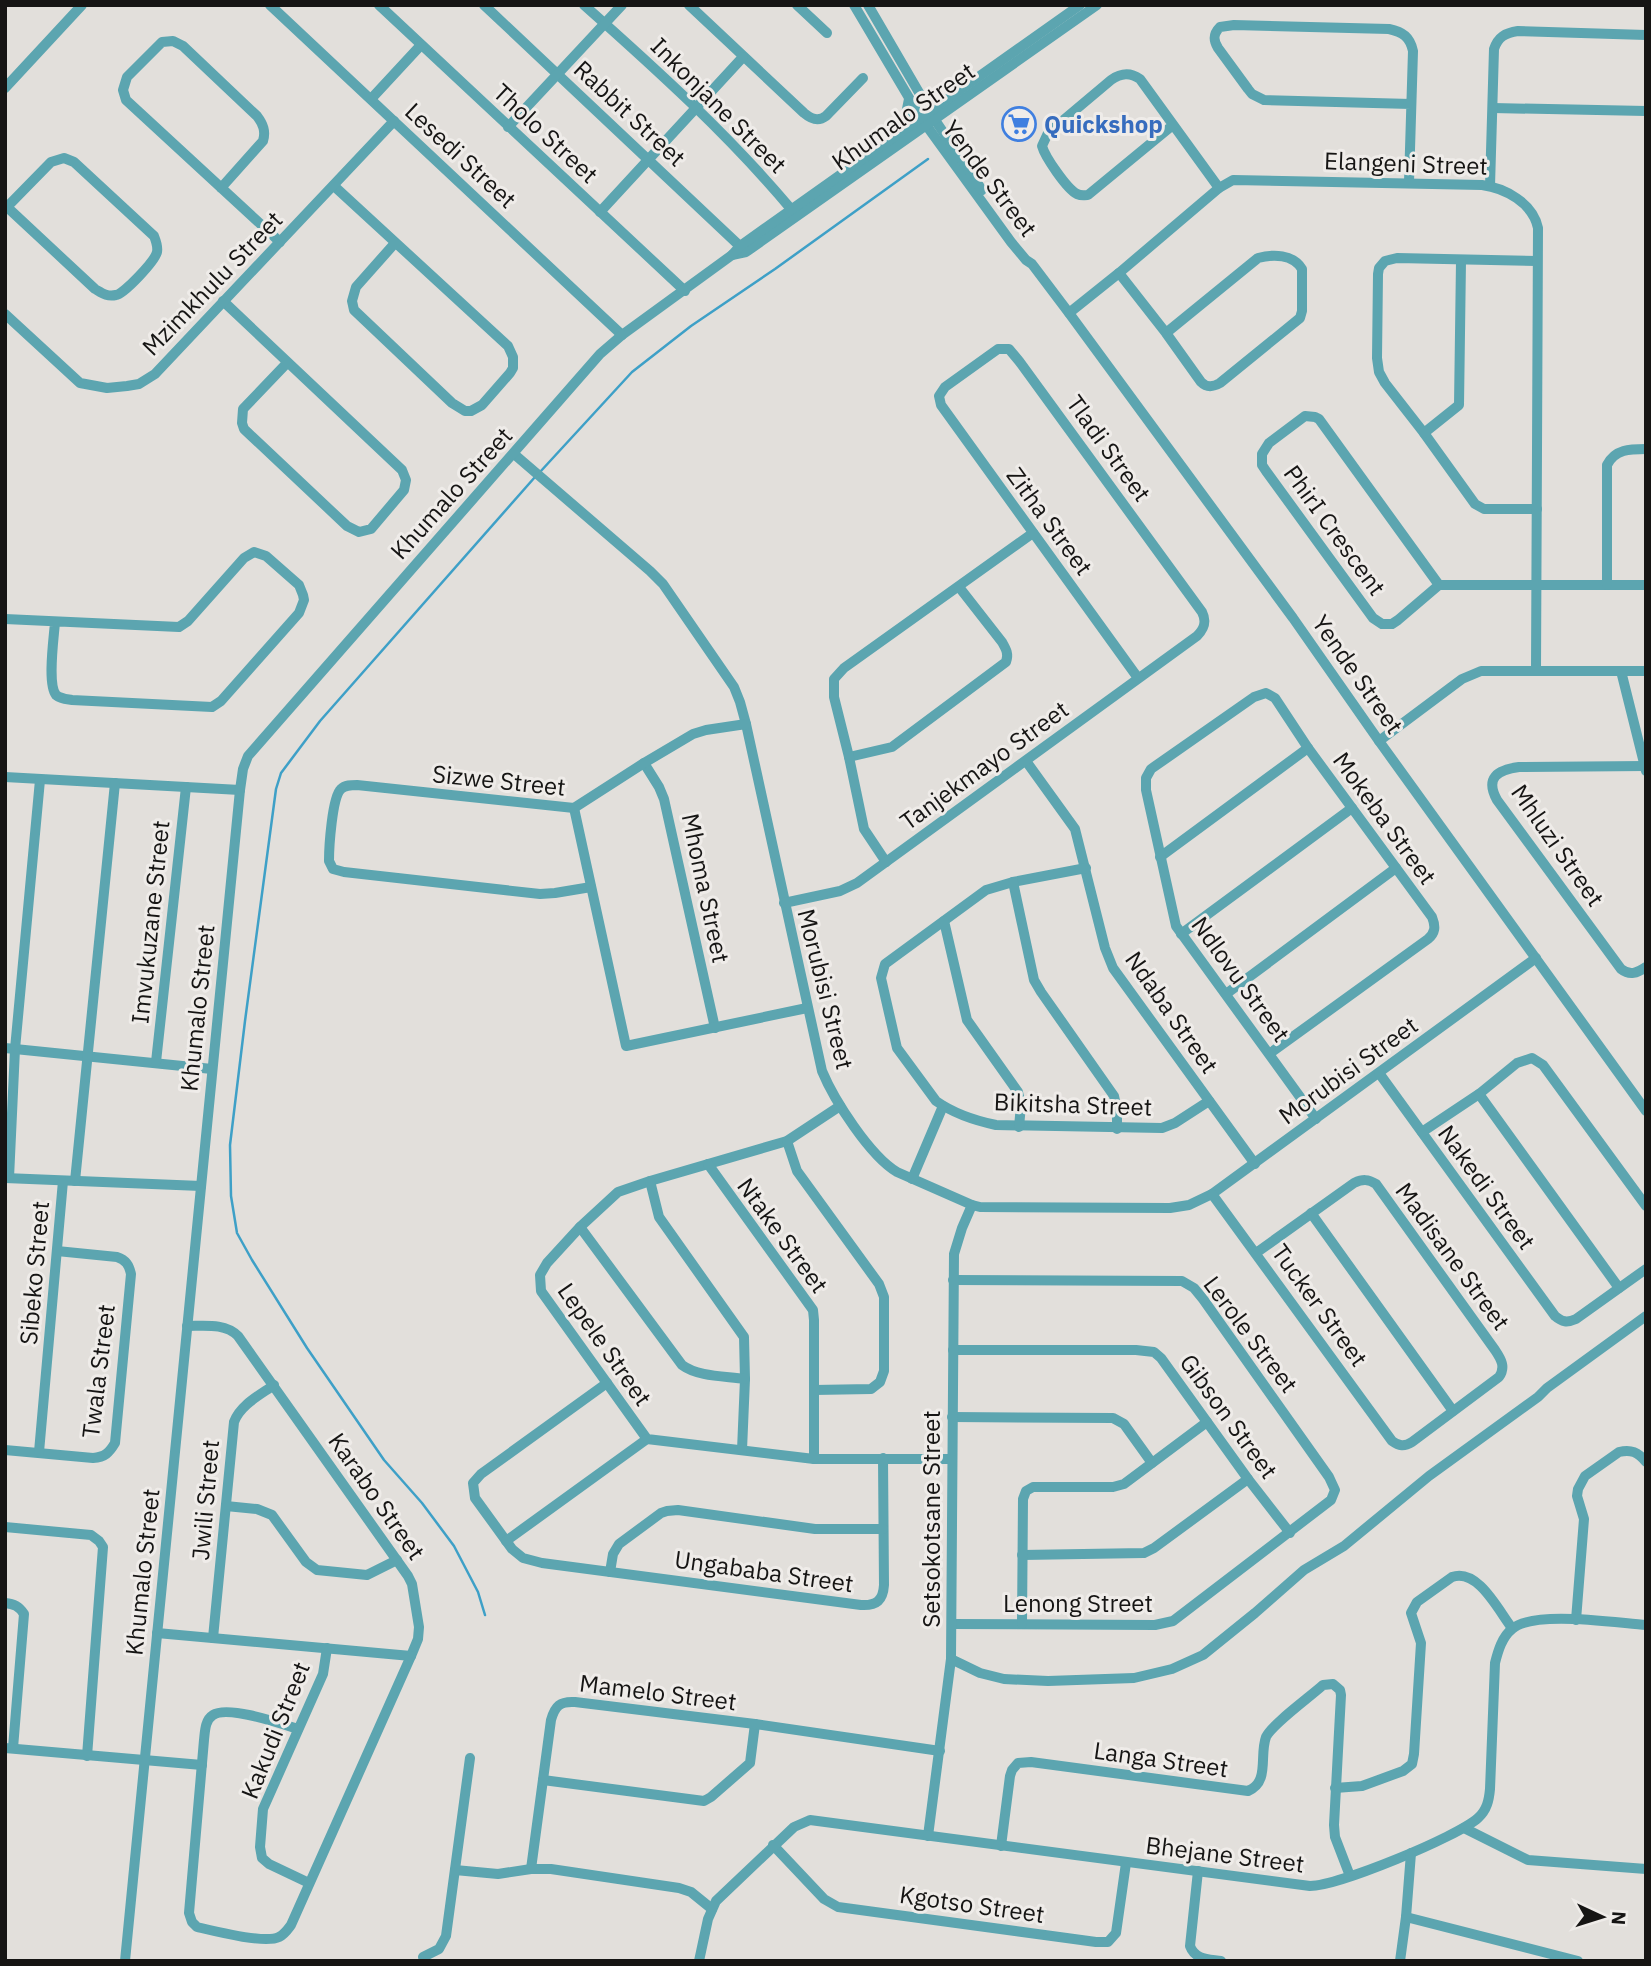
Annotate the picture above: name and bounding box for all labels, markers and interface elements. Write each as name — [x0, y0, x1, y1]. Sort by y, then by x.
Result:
street label: Inkonjane Street — [644, 30, 794, 180]
street label: Rabbit Street — [567, 53, 693, 173]
street label: Khumalo Street — [825, 55, 981, 177]
street label: Tholo Street — [487, 76, 605, 190]
street label: Lesedi Street — [398, 95, 524, 215]
supermarket icon: Quickshop — [1000, 105, 1038, 143]
place label: Quickshop — [1044, 108, 1163, 140]
street label: Yende Street — [936, 113, 1044, 243]
street label: Elangeni Street — [1324, 144, 1488, 182]
street label: Mzimkhulu Street — [135, 204, 289, 362]
street label: Tladi Street — [1059, 388, 1159, 508]
street label: Khumalo Street — [383, 420, 519, 566]
street label: PhirI Crescent — [1277, 458, 1393, 602]
street label: Zitha Street — [1000, 461, 1100, 581]
street label: Yende Street — [1305, 608, 1411, 740]
street label: Tanjekmayo Street — [893, 693, 1075, 837]
street label: Mokeba Street — [1326, 745, 1444, 891]
street label: Sizwe Street — [431, 757, 567, 803]
street label: Mhluzi Street — [1504, 778, 1612, 912]
street label: Mhoma Street — [675, 810, 737, 966]
street label: Imvukuzane Street — [123, 819, 177, 1025]
street label: Morubisi Street — [791, 905, 861, 1073]
street label: Ndlovu Street — [1185, 910, 1297, 1048]
street label: Khumalo Street — [172, 923, 222, 1093]
street label: Ndaba Street — [1118, 945, 1226, 1079]
street label: Morubisi Street — [1272, 1009, 1424, 1131]
street label: Bikitsha Street — [993, 1085, 1153, 1123]
street label: Nakedi Street — [1431, 1118, 1543, 1256]
street label: Ntake Street — [730, 1171, 836, 1299]
street label: Madisane Street — [1389, 1176, 1517, 1336]
street label: Sibeko Street — [12, 1200, 56, 1346]
street label: Tucker Street — [1265, 1237, 1375, 1373]
street label: Lerole Street — [1197, 1269, 1305, 1399]
street label: Lepele Street — [551, 1276, 659, 1412]
street label: Twala Street — [74, 1302, 122, 1440]
street label: Gibson Street — [1173, 1347, 1285, 1485]
street label: Setsokotsane Street — [915, 1410, 947, 1628]
street label: Karabo Street — [321, 1426, 433, 1566]
street label: Jwili Street — [184, 1438, 226, 1562]
street label: Khumalo Street — [117, 1487, 167, 1657]
street label: Ungababa Street — [673, 1543, 855, 1599]
street label: Lenong Street — [1003, 1587, 1153, 1619]
street label: Kakudi Street — [233, 1657, 317, 1803]
street label: Mamelo Street — [578, 1666, 738, 1718]
street label: Langa Street — [1092, 1734, 1230, 1784]
street label: Bhejane Street — [1144, 1828, 1306, 1880]
street label: Kgotso Street — [897, 1878, 1047, 1930]
north arrow — [1567, 1882, 1637, 1952]
text: N — [1607, 1910, 1631, 1926]

